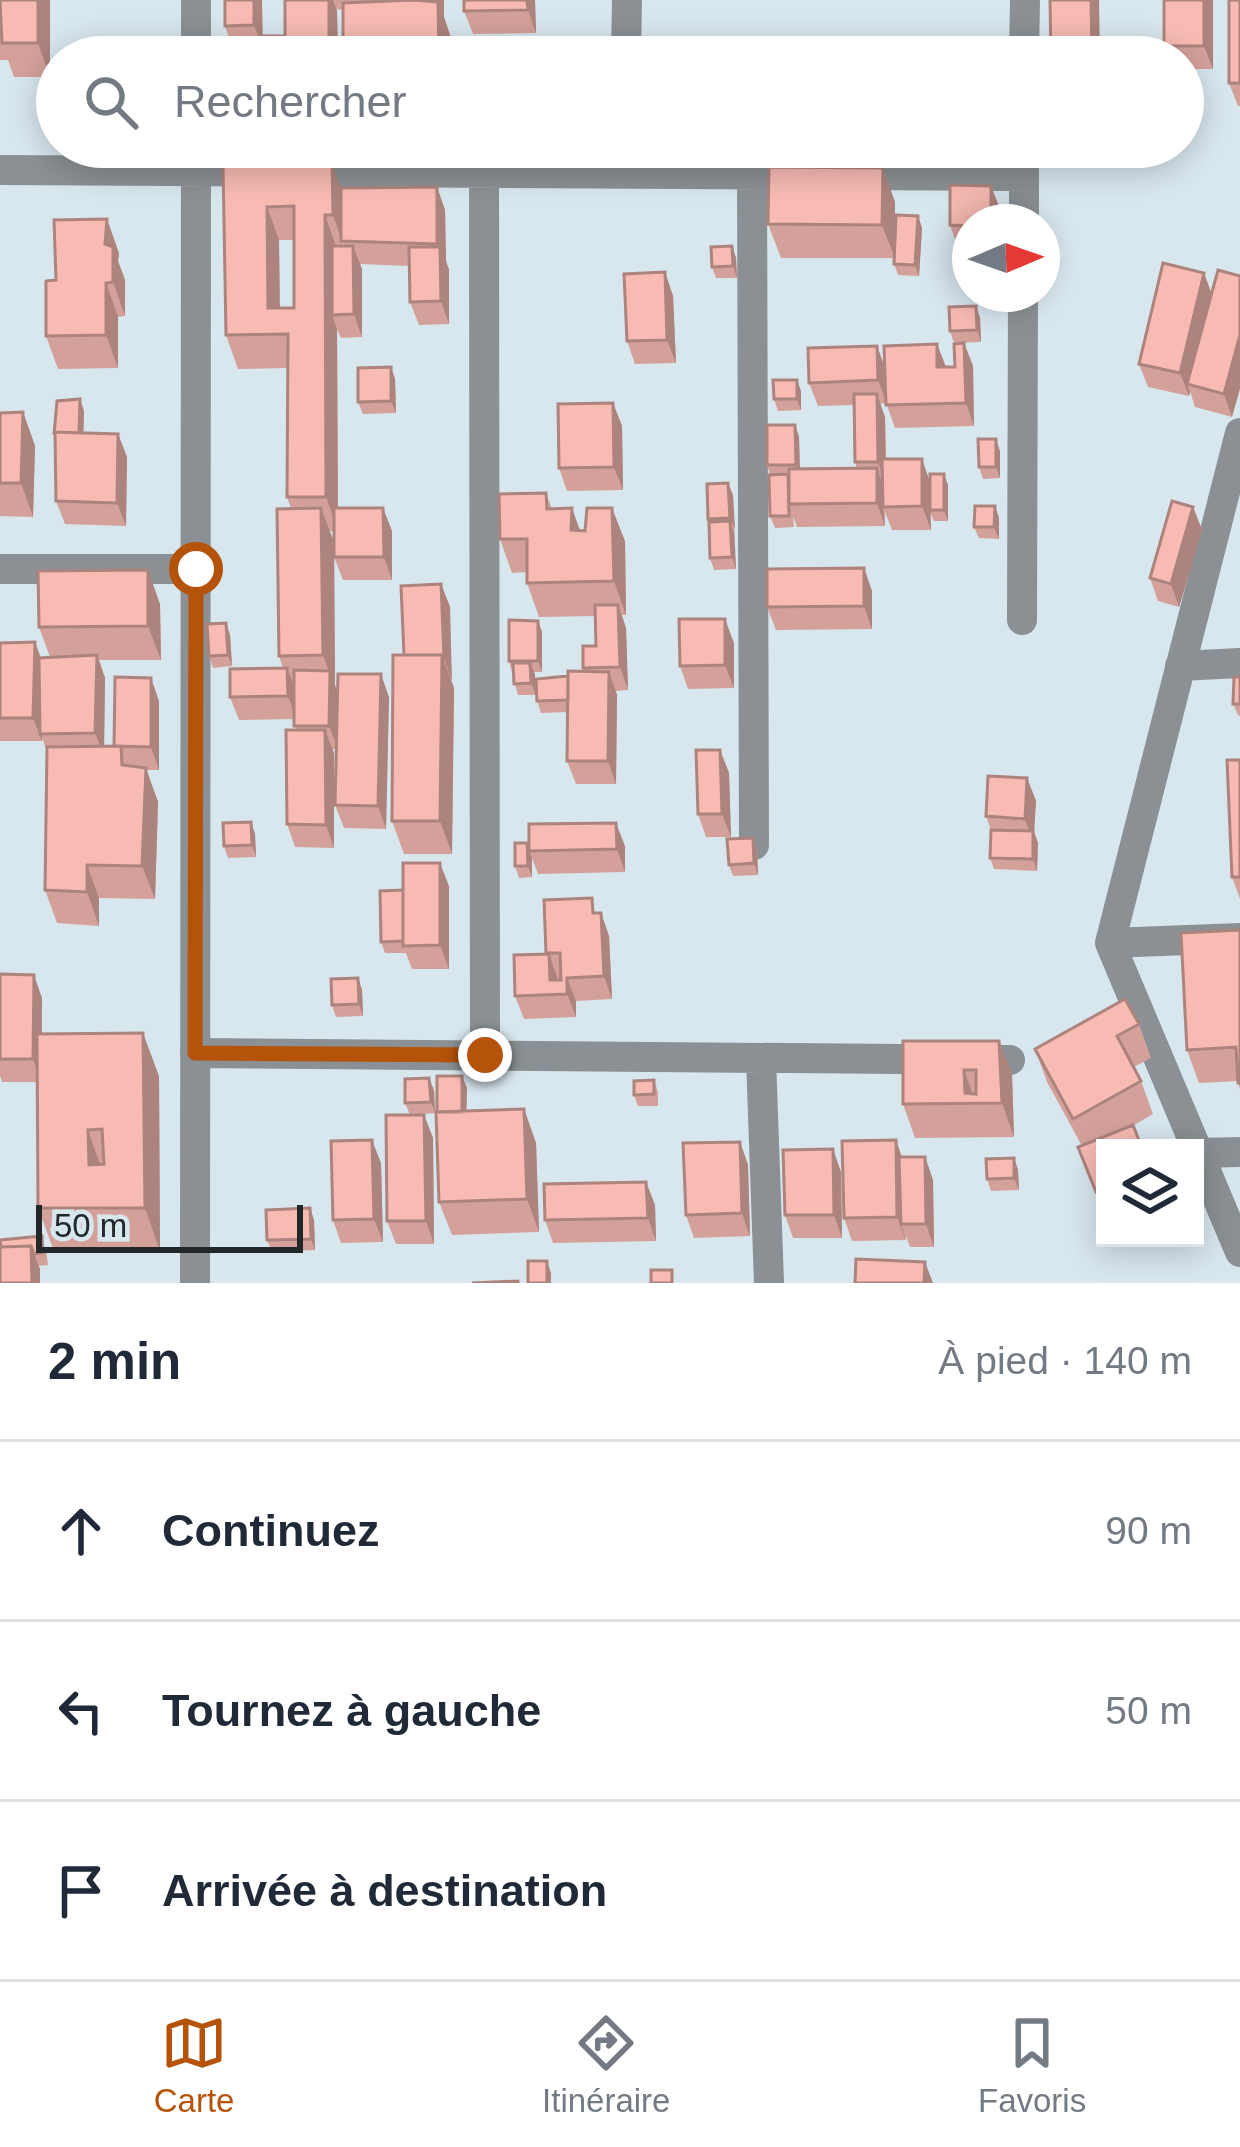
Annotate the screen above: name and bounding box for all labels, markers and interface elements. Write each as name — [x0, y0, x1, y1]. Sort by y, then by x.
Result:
search box — [36, 36, 1204, 168]
icon: search — [78, 69, 144, 135]
text: Rechercher — [174, 76, 407, 127]
north arrow — [952, 204, 1060, 312]
route start — [169, 542, 223, 596]
route end — [458, 1028, 512, 1082]
map controls — [1096, 1139, 1204, 1247]
button: layers — [1096, 1139, 1204, 1247]
scale bar — [36, 1199, 303, 1252]
text: 50 m — [54, 1207, 127, 1244]
text: 2 min — [48, 1333, 181, 1390]
text: À pied · 140 m — [938, 1339, 1192, 1382]
icon: ahead — [48, 1498, 114, 1564]
text: Continuez — [162, 1505, 379, 1556]
text: 90 m — [1105, 1509, 1192, 1552]
icon: left — [48, 1678, 114, 1744]
text: Tournez à gauche — [162, 1685, 541, 1736]
text: 50 m — [1105, 1689, 1192, 1732]
icon: arrive — [48, 1858, 114, 1924]
text: Arrivée à destination — [162, 1865, 607, 1916]
tab: Carte — [154, 2010, 234, 2120]
tab: Itinéraire — [542, 2010, 670, 2120]
tab: Favoris — [978, 2010, 1086, 2120]

